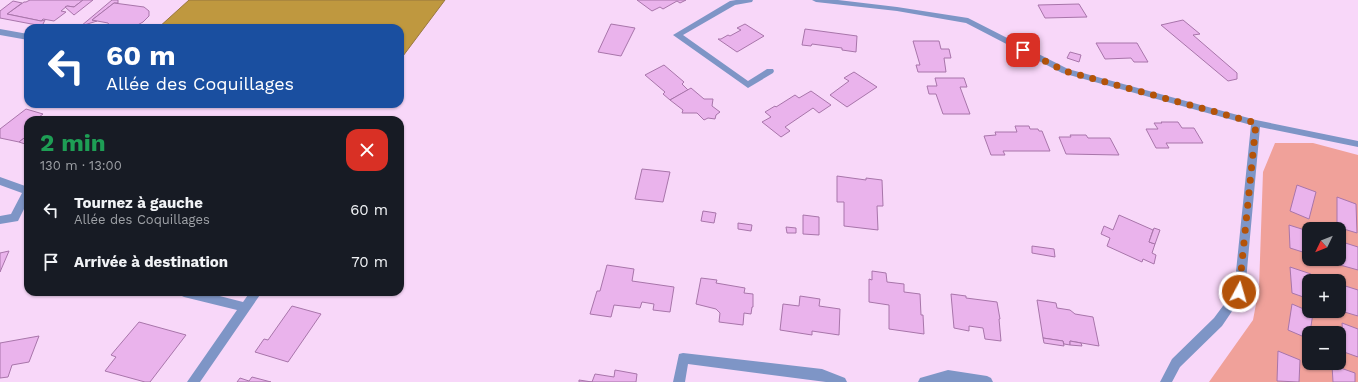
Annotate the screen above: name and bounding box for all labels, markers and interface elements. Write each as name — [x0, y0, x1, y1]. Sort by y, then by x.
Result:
pin — [1006, 33, 1040, 67]
text: 60 m — [106, 39, 176, 72]
icon: arrive — [1012, 39, 1034, 61]
icon: left — [40, 40, 92, 92]
text: Allée des Coquillages — [106, 73, 294, 94]
text: 2 min — [40, 129, 106, 157]
button: close — [346, 129, 388, 171]
text: 130 m · 13:00 — [40, 158, 122, 173]
text: Tournez à gauche — [74, 194, 203, 212]
icon: left — [40, 199, 62, 221]
text: 60 m — [350, 201, 388, 219]
text: Allée des Coquillages — [74, 212, 210, 227]
north arrow — [1302, 222, 1346, 266]
map controls — [1302, 222, 1346, 370]
icon: arrive — [40, 251, 62, 273]
text: Arrivée à destination — [74, 253, 228, 271]
text: 70 m — [351, 253, 388, 271]
position arrow — [1218, 271, 1260, 313]
button: + — [1302, 274, 1346, 318]
button: − — [1302, 326, 1346, 370]

